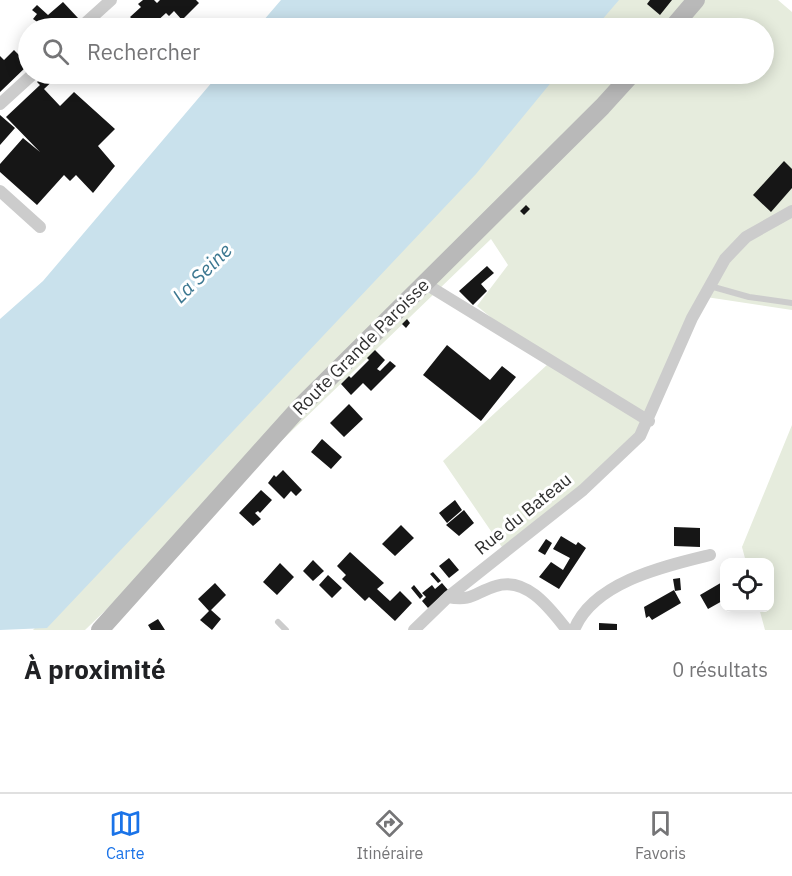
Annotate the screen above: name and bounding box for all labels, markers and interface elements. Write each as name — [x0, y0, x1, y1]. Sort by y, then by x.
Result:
search box — [18, 18, 774, 84]
icon: search — [39, 35, 72, 68]
text: Rechercher — [87, 37, 200, 66]
water label: La Seine — [166, 237, 237, 308]
street label: Route Grande Paroisse — [287, 273, 434, 420]
street label: Rue du Bateau — [470, 468, 576, 560]
map controls — [720, 558, 774, 612]
button: locate — [720, 558, 774, 612]
text: À proximité — [24, 652, 166, 686]
text: 0 résultats — [672, 656, 768, 683]
tab: Carte — [106, 807, 145, 863]
tab: Itinéraire — [356, 807, 423, 863]
tab: Favoris — [635, 807, 686, 863]

